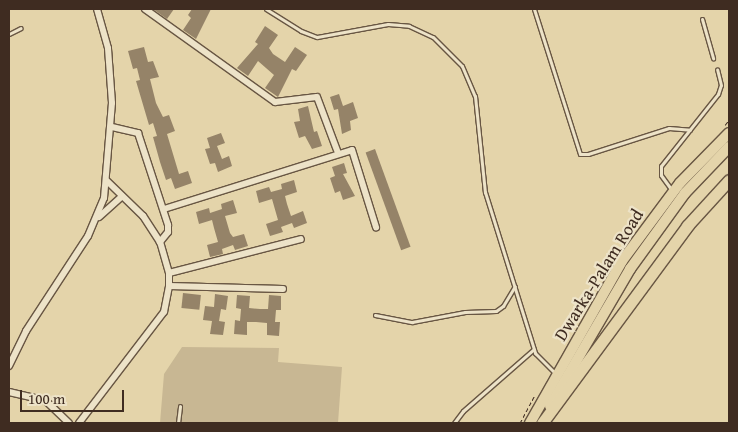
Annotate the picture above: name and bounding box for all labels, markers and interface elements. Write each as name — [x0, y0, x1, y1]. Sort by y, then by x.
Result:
street label: Dwarka-Palam Road — [550, 205, 648, 345]
scale bar — [22, 380, 126, 412]
text: 100 m — [28, 388, 65, 409]

